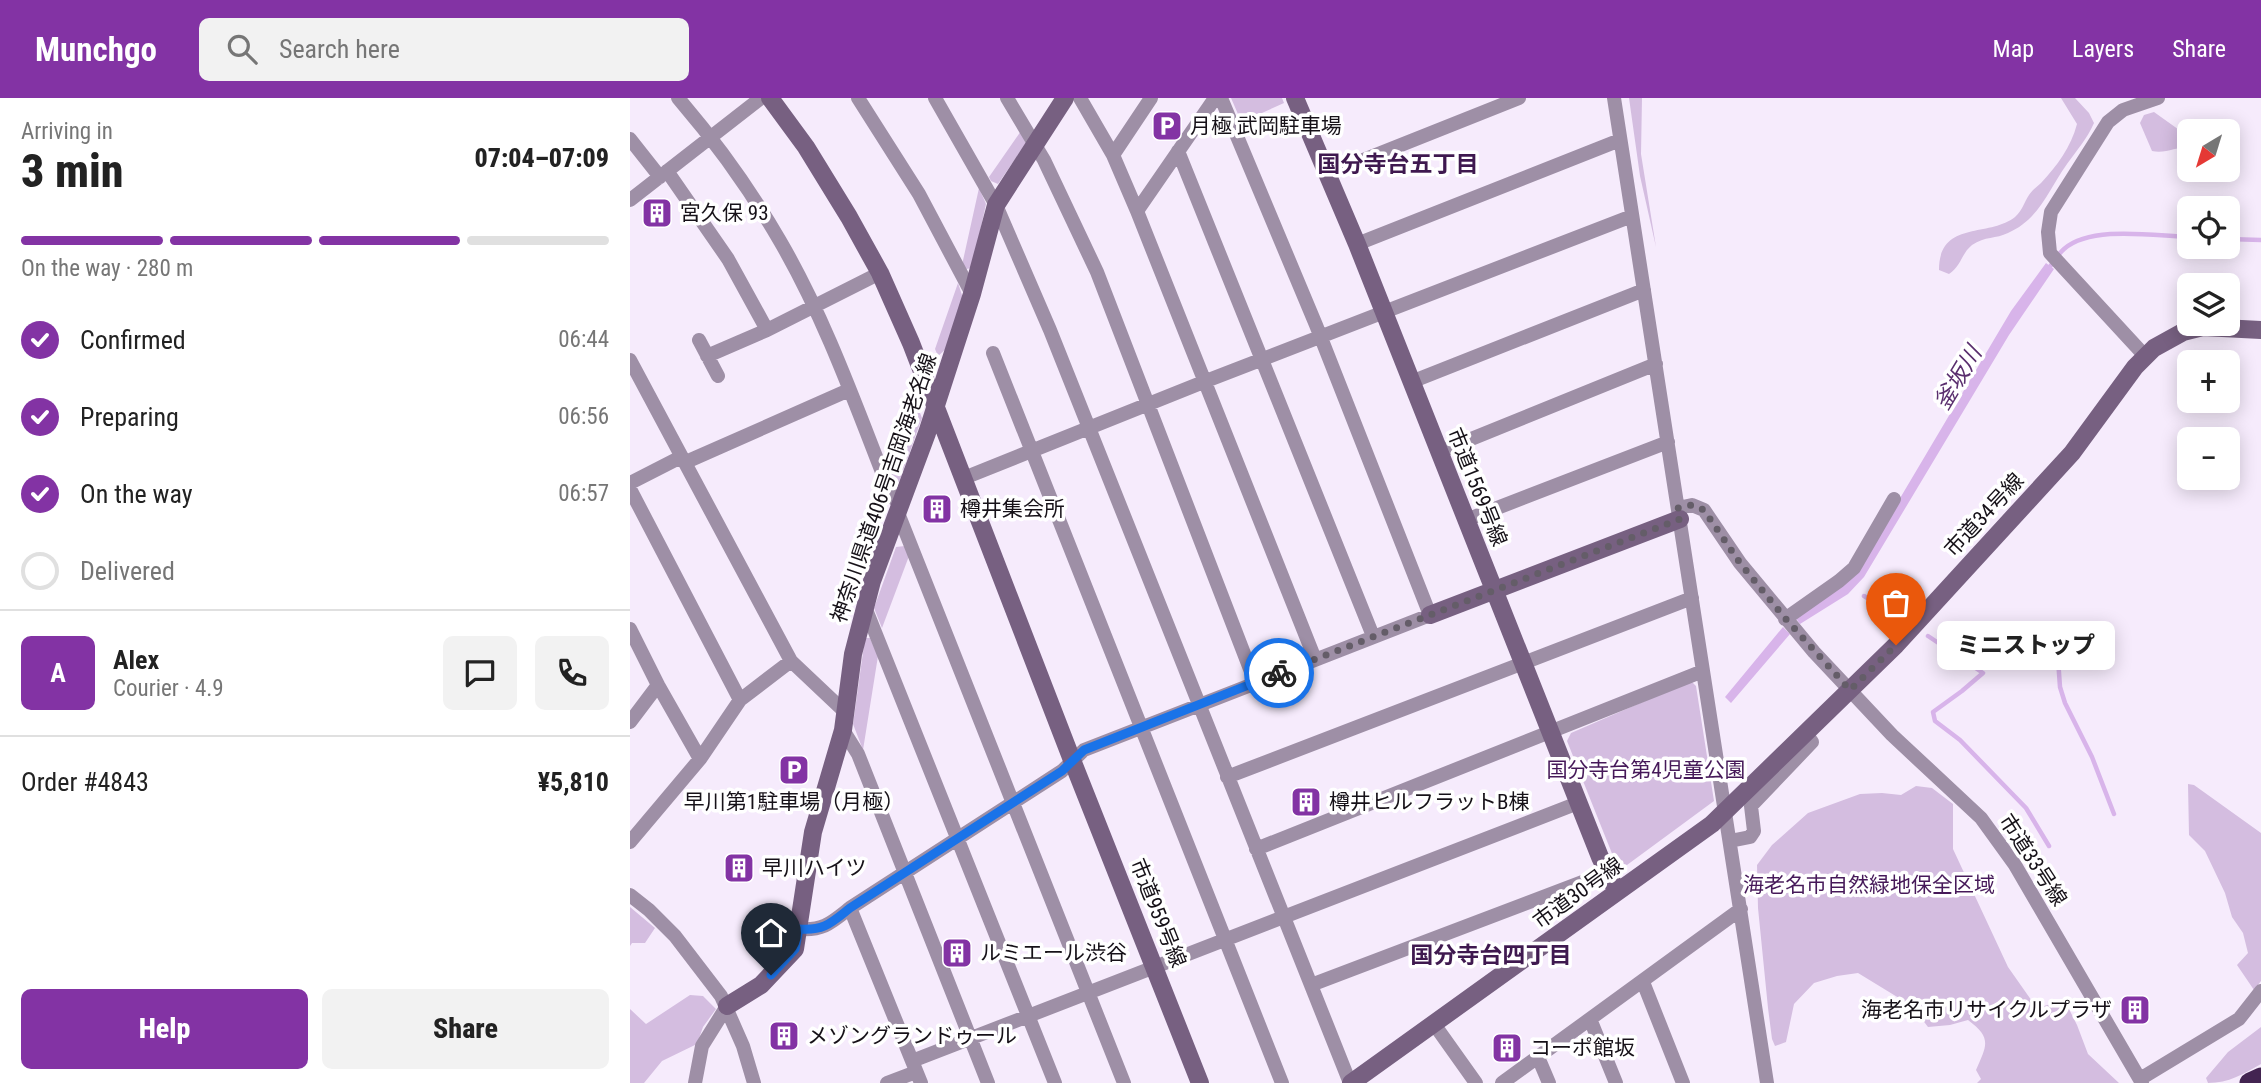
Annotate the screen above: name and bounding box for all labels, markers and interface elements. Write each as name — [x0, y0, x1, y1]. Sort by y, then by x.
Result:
search box — [199, 18, 689, 81]
text: Munchgo — [35, 30, 157, 69]
icon: search — [223, 30, 261, 68]
text: Search here — [279, 34, 400, 64]
text: Map — [1993, 35, 2034, 63]
text: Layers — [2072, 35, 2134, 63]
text: Share — [2172, 35, 2226, 63]
parking icon: 月極 武岡駐車場 — [1150, 109, 1184, 143]
place label: 月極 武岡駐車場 — [1190, 114, 1342, 138]
text: Arriving in — [21, 118, 113, 145]
north arrow — [2177, 119, 2240, 182]
map controls — [2177, 119, 2240, 490]
text: 07:04–07:09 — [475, 143, 609, 173]
text: 3 min — [21, 144, 124, 198]
district label: 国分寺台五丁目 — [1318, 151, 1479, 178]
building icon: 宮久保 93 — [640, 196, 674, 230]
button: locate — [2177, 196, 2240, 259]
place label: 宮久保 93 — [680, 201, 769, 225]
text: On the way · 280 m — [21, 255, 193, 282]
button: layers — [2177, 273, 2240, 336]
icon: check — [21, 321, 59, 359]
text: Confirmed — [80, 325, 186, 355]
text: 06:44 — [558, 326, 609, 353]
water label: 釜坂川 — [1929, 339, 1989, 415]
street label: 神奈川県道406号吉岡海老名線 — [827, 350, 941, 626]
button: + — [2177, 350, 2240, 413]
icon: check — [21, 398, 59, 436]
text: Preparing — [80, 402, 179, 432]
text: 06:56 — [558, 403, 609, 430]
street label: 市道1569号線 — [1442, 424, 1512, 550]
button: − — [2177, 427, 2240, 490]
street label: 市道34号線 — [1940, 469, 2028, 561]
icon: check — [21, 475, 59, 513]
text: On the way — [80, 479, 193, 509]
text: 06:57 — [558, 480, 609, 507]
building icon: 樽井集会所 — [920, 492, 954, 526]
place label: 樽井集会所 — [960, 497, 1065, 521]
text: Delivered — [80, 556, 175, 586]
pin — [1866, 573, 1926, 645]
icon: bag — [1877, 584, 1915, 622]
callout: ミニストップ — [1938, 620, 2116, 670]
text: ミニストップ — [1957, 632, 2095, 659]
button: chat — [443, 636, 517, 710]
button: phone — [535, 636, 609, 710]
courier — [1244, 638, 1314, 708]
text: Alex — [113, 645, 159, 675]
icon: bike — [1260, 654, 1298, 692]
text: A — [50, 658, 66, 688]
text: Courier · 4.9 — [113, 675, 224, 702]
parking icon: 早川第1駐車場（月極） — [777, 753, 811, 787]
park label: 国分寺台第4児童公園 — [1546, 758, 1746, 782]
text: Order #4843 — [21, 767, 149, 797]
text: ¥5,810 — [538, 767, 609, 797]
building icon: 樽井ヒルフラットB棟 — [1289, 785, 1323, 819]
place label: 早川第1駐車場（月極） — [684, 790, 904, 814]
place label: 樽井ヒルフラットB棟 — [1329, 790, 1529, 814]
street label: 市道33号線 — [1994, 810, 2072, 910]
building icon: 早川ハイツ — [722, 851, 756, 885]
street label: 市道30号線 — [1529, 853, 1627, 933]
street label: 市道959号線 — [1125, 855, 1191, 971]
place label: 早川ハイツ — [762, 856, 867, 880]
park label: 海老名市自然緑地保全区域 — [1743, 873, 1995, 897]
pin — [741, 903, 801, 975]
icon: home — [752, 914, 790, 952]
building icon: ルミエール渋谷 — [940, 936, 974, 970]
place label: ルミエール渋谷 — [980, 941, 1127, 965]
district label: 国分寺台四丁目 — [1411, 942, 1572, 969]
button: Help — [21, 989, 308, 1069]
button: Share — [322, 989, 609, 1069]
building icon: 海老名市リサイクルプラザ — [2118, 993, 2152, 1027]
place label: 海老名市リサイクルプラザ — [1861, 998, 2112, 1022]
building icon: メゾングランドゥール — [767, 1019, 801, 1053]
place label: メゾングランドゥール — [807, 1024, 1017, 1048]
building icon: コーポ館坂 — [1490, 1031, 1524, 1065]
place label: コーポ館坂 — [1530, 1036, 1635, 1060]

